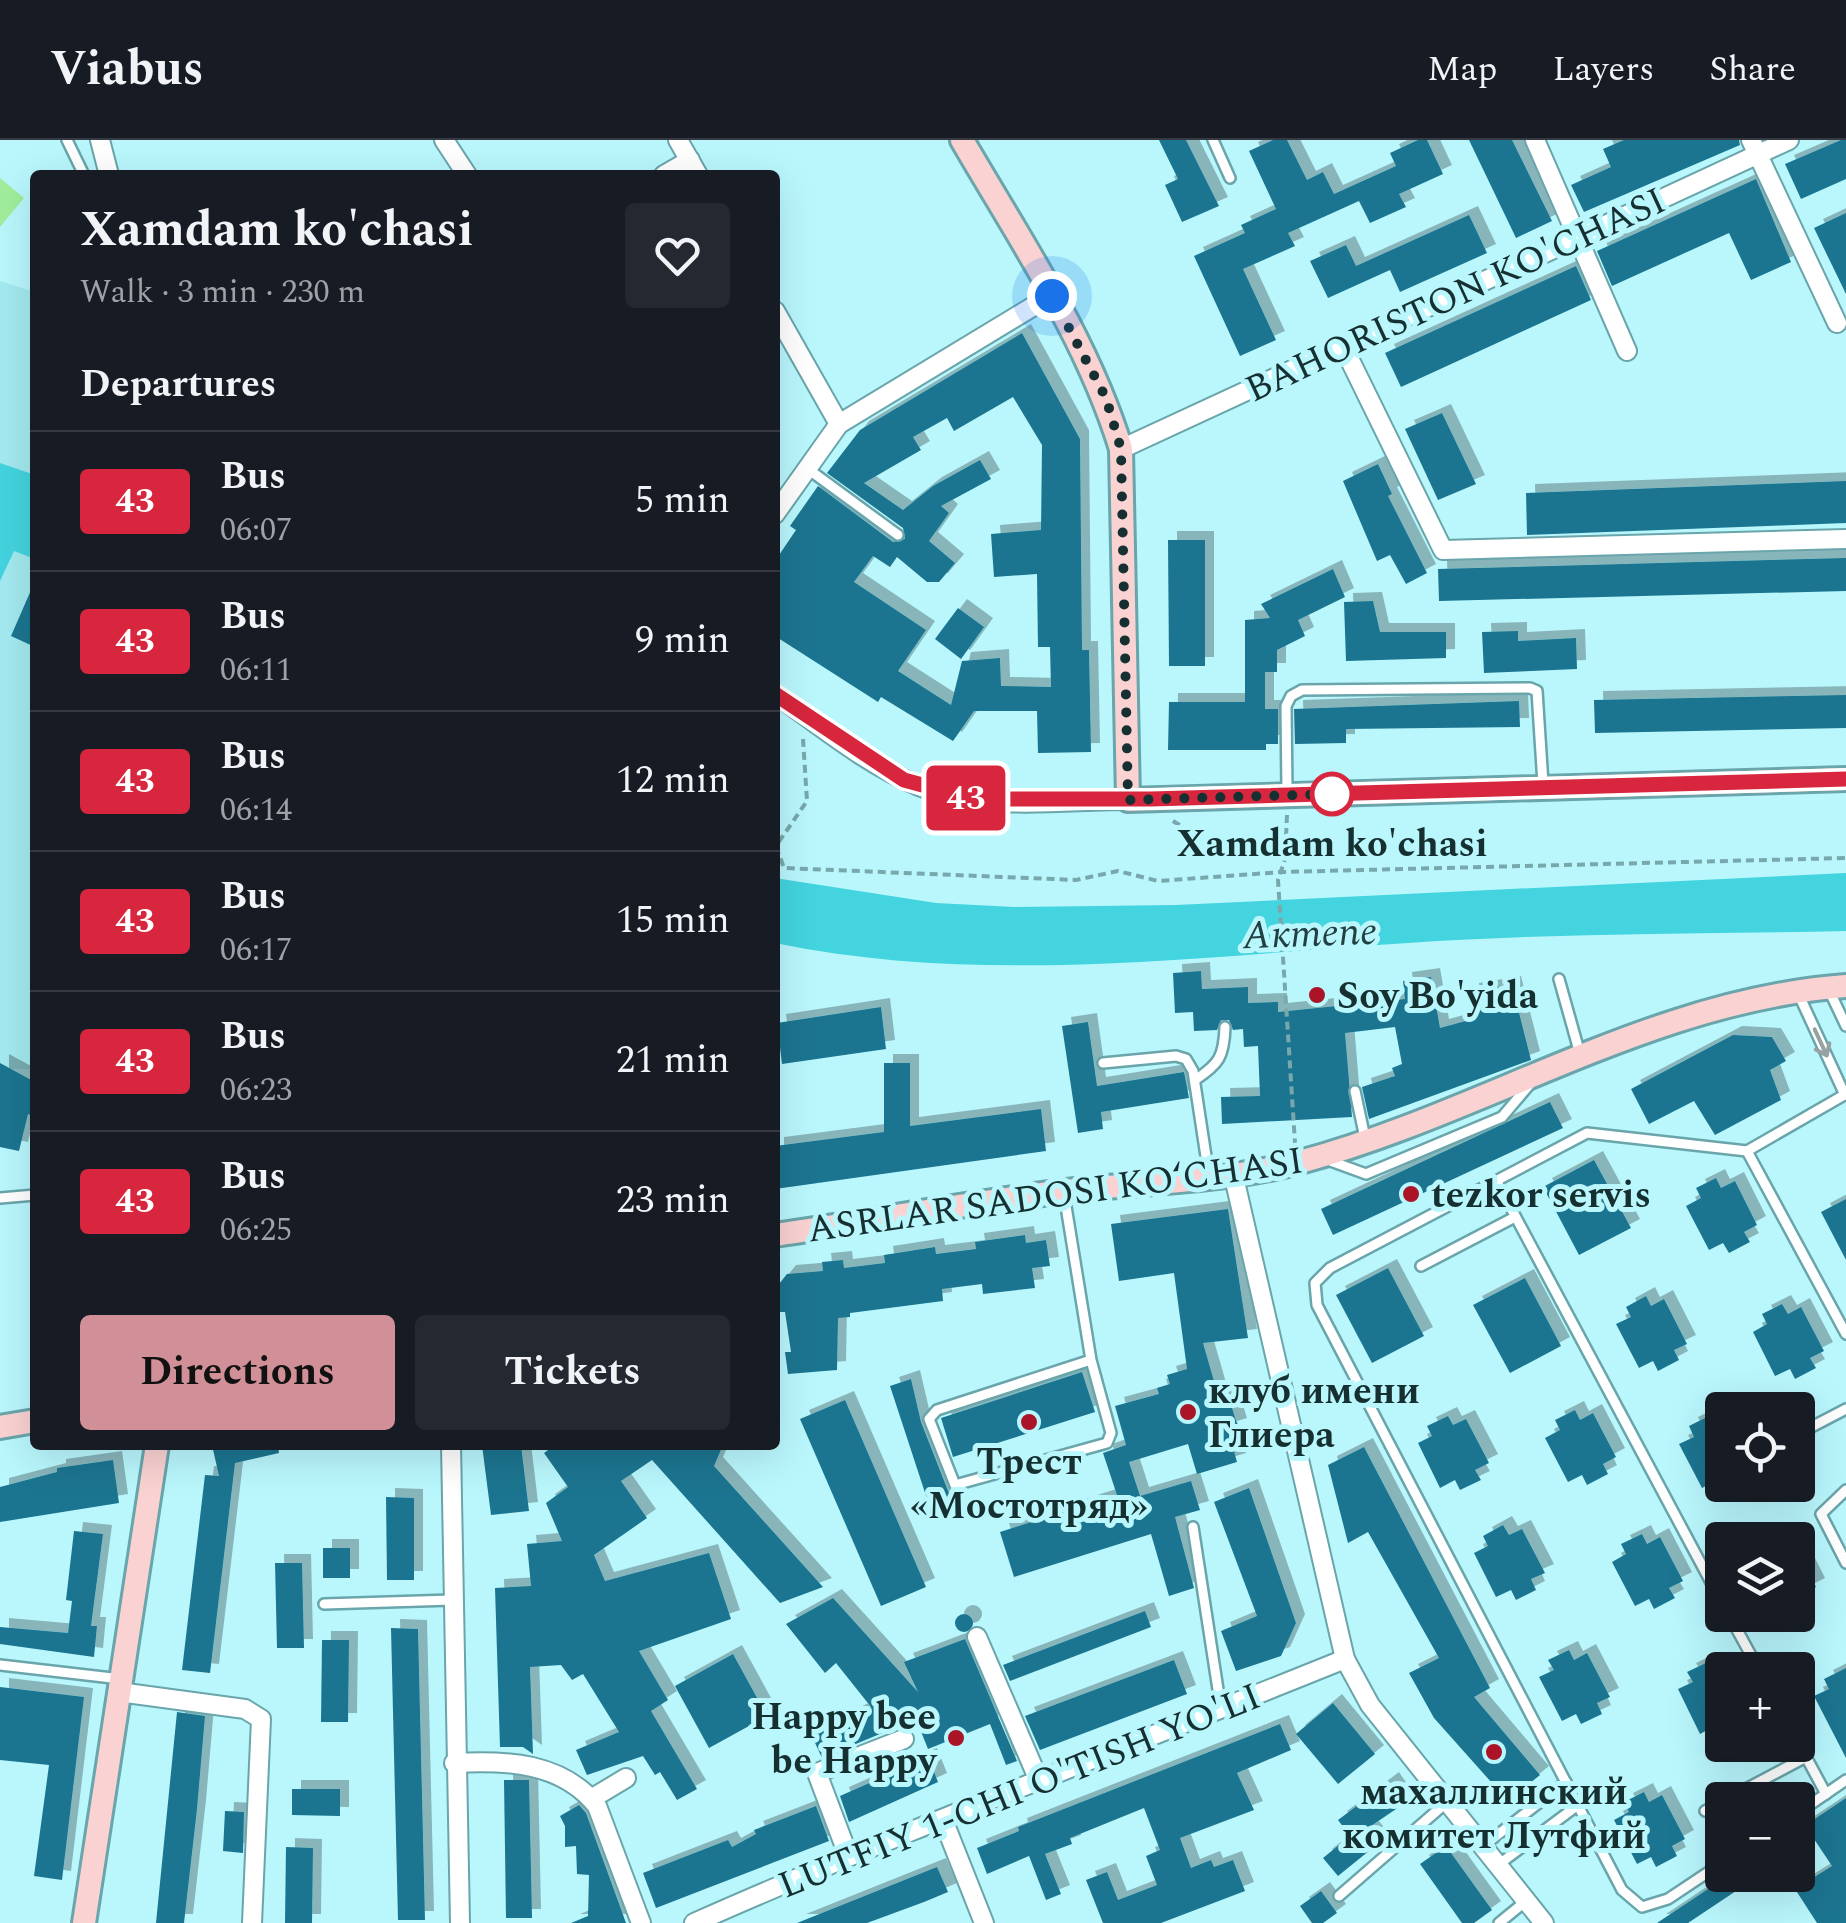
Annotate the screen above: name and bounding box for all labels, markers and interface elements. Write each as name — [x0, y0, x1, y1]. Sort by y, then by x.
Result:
text: Viabus — [50, 33, 204, 106]
text: Map — [1427, 43, 1497, 96]
text: Layers — [1552, 43, 1654, 96]
text: Share — [1709, 43, 1796, 96]
street label: BAHORISTON KO'CHASI — [1236, 173, 1676, 419]
text: Xamdam ko'chasi — [80, 194, 473, 267]
button: heart — [625, 203, 730, 308]
text: Walk · 3 min · 230 m — [80, 268, 365, 317]
your location — [1027, 271, 1077, 321]
text: Departures — [80, 356, 276, 414]
text: Bus — [220, 448, 286, 506]
text: 5 min — [635, 472, 730, 530]
text: 43 — [115, 475, 155, 528]
text: 06:07 — [220, 506, 292, 555]
text: Bus — [220, 588, 286, 646]
text: 9 min — [635, 612, 730, 670]
text: 43 — [115, 615, 155, 668]
text: 06:11 — [220, 646, 292, 695]
text: Bus — [220, 728, 286, 786]
text: 12 min — [616, 752, 730, 810]
text: 43 — [115, 755, 155, 808]
line badge: 43 — [921, 766, 1011, 830]
text: 43 — [946, 772, 986, 825]
marker: Xamdam ko'chasi — [1311, 773, 1353, 815]
text: 06:14 — [220, 786, 292, 835]
place label: Xamdam ko'chasi — [1176, 816, 1488, 874]
text: Bus — [220, 868, 286, 926]
text: 15 min — [616, 892, 730, 950]
text: 43 — [115, 895, 155, 948]
water label: Актепе — [1241, 902, 1378, 967]
text: 06:17 — [220, 926, 292, 975]
place label: Soy Bo'yida — [1337, 968, 1539, 1026]
marker: Soy Bo'yida — [1306, 984, 1328, 1006]
text: Bus — [220, 1008, 286, 1066]
one-way arrow — [1813, 1027, 1831, 1058]
text: 21 min — [616, 1032, 730, 1090]
text: 43 — [115, 1035, 155, 1088]
text: 06:23 — [220, 1066, 292, 1115]
street label: ASRLAR SADOSI KO‘CHASI — [803, 1132, 1307, 1260]
text: Bus — [220, 1148, 286, 1206]
place label: tezkor servis — [1431, 1167, 1651, 1225]
text: 23 min — [616, 1172, 730, 1230]
text: 43 — [115, 1175, 155, 1228]
marker: tezkor servis — [1400, 1183, 1422, 1205]
text: 06:25 — [220, 1206, 292, 1255]
button: Directions — [80, 1315, 395, 1430]
button: Tickets — [415, 1315, 730, 1430]
place label: клуб имени Глиера — [1208, 1363, 1420, 1465]
map controls — [1705, 1392, 1815, 1892]
button: locate — [1705, 1392, 1815, 1502]
marker: клуб имени Глиера — [1177, 1401, 1199, 1423]
marker: Трест «Мостотряд» — [1018, 1411, 1040, 1433]
place label: Трест «Мостотряд» — [910, 1434, 1148, 1536]
button: layers — [1705, 1522, 1815, 1632]
button: + — [1705, 1652, 1815, 1762]
street label: LUTFIY 1-CHI O'TISH YO'LI — [770, 1668, 1270, 1915]
place label: Happy bee be Happy — [751, 1689, 938, 1791]
marker: Happy bee be Happy — [945, 1727, 967, 1749]
marker: махаллинский комитет Лутфий — [1483, 1741, 1505, 1763]
place label: махаллинский комитет Лутфий — [1342, 1764, 1646, 1866]
button: − — [1705, 1782, 1815, 1892]

